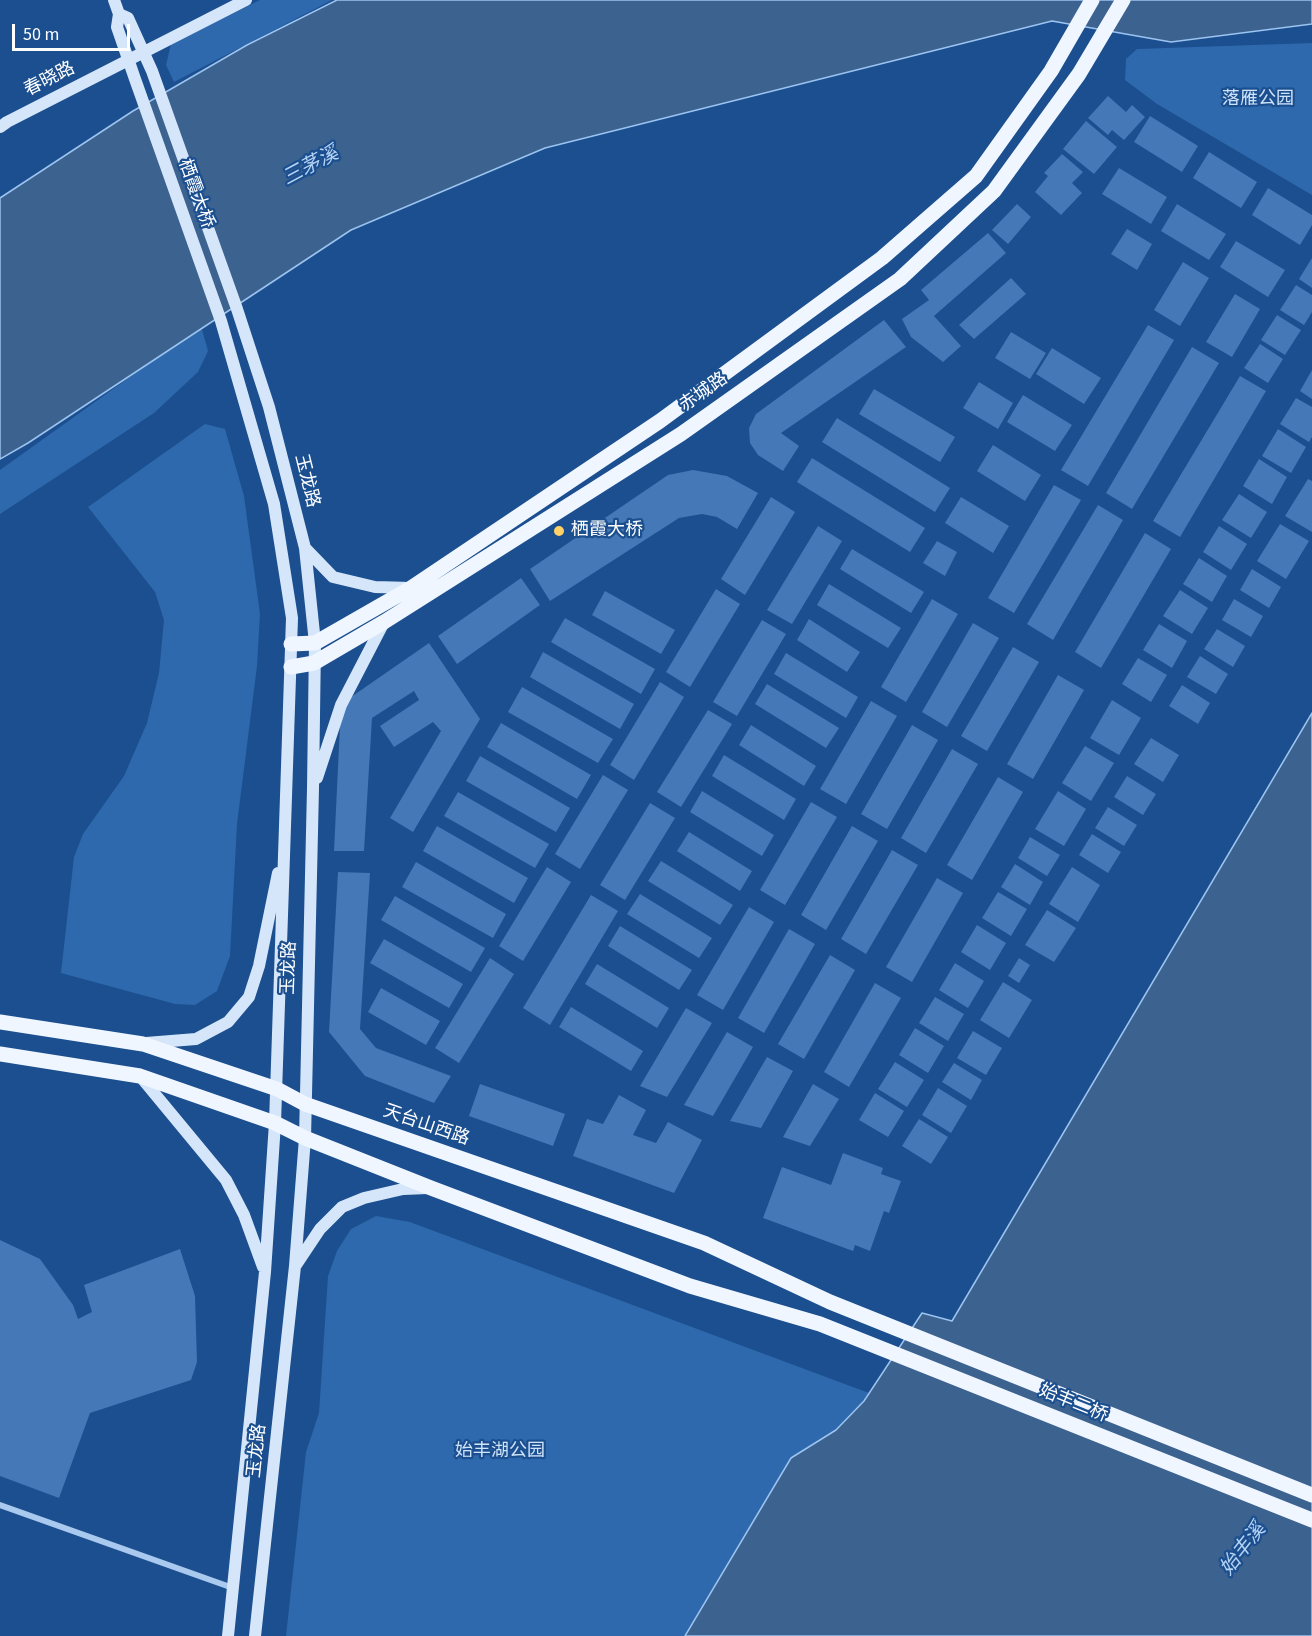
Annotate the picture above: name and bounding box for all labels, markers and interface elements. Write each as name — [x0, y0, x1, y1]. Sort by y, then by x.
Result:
scale bar — [15, 12, 134, 50]
text: 50 m — [23, 22, 59, 47]
street label: 春晓路 — [21, 58, 79, 102]
park label: 落雁公园 — [1222, 89, 1294, 111]
water label: 三茅溪 — [279, 142, 343, 192]
street label: 栖霞大桥 — [173, 156, 217, 232]
street label: 赤城路 — [676, 369, 732, 417]
street label: 玉龙路 — [289, 452, 323, 510]
place label: 栖霞大桥 — [571, 520, 643, 542]
marker: 栖霞大桥 — [552, 524, 566, 538]
street label: 玉龙路 — [278, 941, 302, 995]
street label: 天台山西路 — [380, 1101, 472, 1151]
street label: 始丰二桥 — [1036, 1381, 1110, 1427]
street label: 玉龙路 — [244, 1423, 272, 1479]
park label: 始丰湖公园 — [455, 1441, 545, 1463]
water label: 始丰溪 — [1216, 1519, 1272, 1581]

